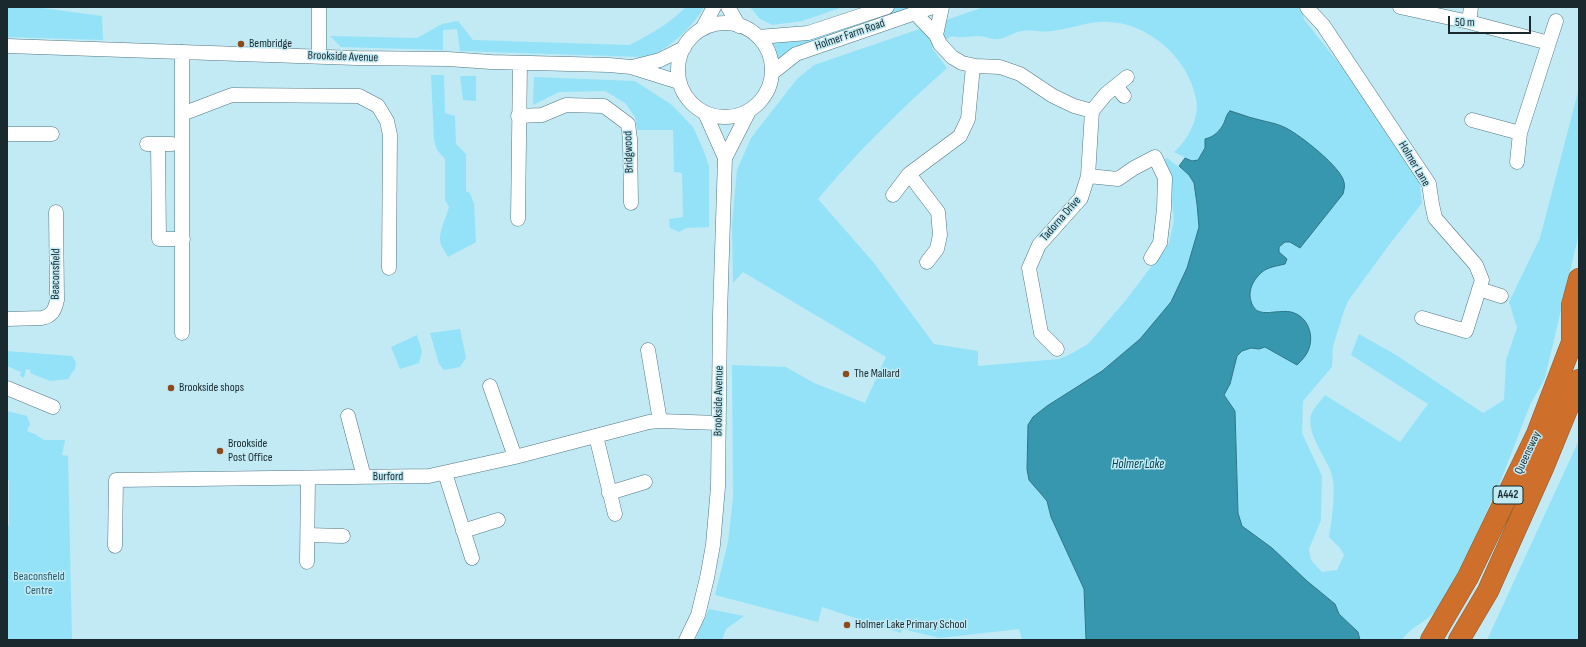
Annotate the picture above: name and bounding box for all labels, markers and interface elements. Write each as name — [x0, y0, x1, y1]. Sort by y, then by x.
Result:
scale bar — [1450, 8, 1533, 34]
text: 50 m — [1455, 15, 1475, 30]
street label: Holmer Farm Road — [813, 16, 887, 54]
place label: Bembridge — [249, 37, 292, 51]
marker: Bembridge — [236, 39, 246, 49]
street label: Brookside Avenue — [307, 49, 379, 65]
street label: Bridgwood — [621, 131, 637, 173]
street label: Holmer Lane — [1395, 139, 1433, 189]
street label: Tadorna Drive — [1038, 194, 1084, 244]
street label: Beaconsfield — [48, 248, 64, 300]
street label: Brookside Avenue — [711, 366, 727, 436]
place label: The Mallard — [854, 367, 900, 381]
marker: The Mallard — [841, 369, 851, 379]
place label: Brookside shops — [179, 381, 244, 395]
marker: Brookside shops — [166, 383, 176, 393]
street label: Queensway — [1512, 429, 1544, 477]
place label: Brookside Post Office — [228, 437, 273, 465]
marker: Brookside Post Office — [215, 446, 225, 456]
water label: Holmer Lake — [1112, 457, 1164, 473]
street label: Burford — [373, 470, 403, 484]
road number: A442 — [1493, 486, 1523, 504]
park label: Beaconsfield Centre — [13, 570, 65, 598]
place label: Holmer Lake Primary School — [855, 618, 967, 632]
marker: Holmer Lake Primary School — [842, 620, 852, 630]

